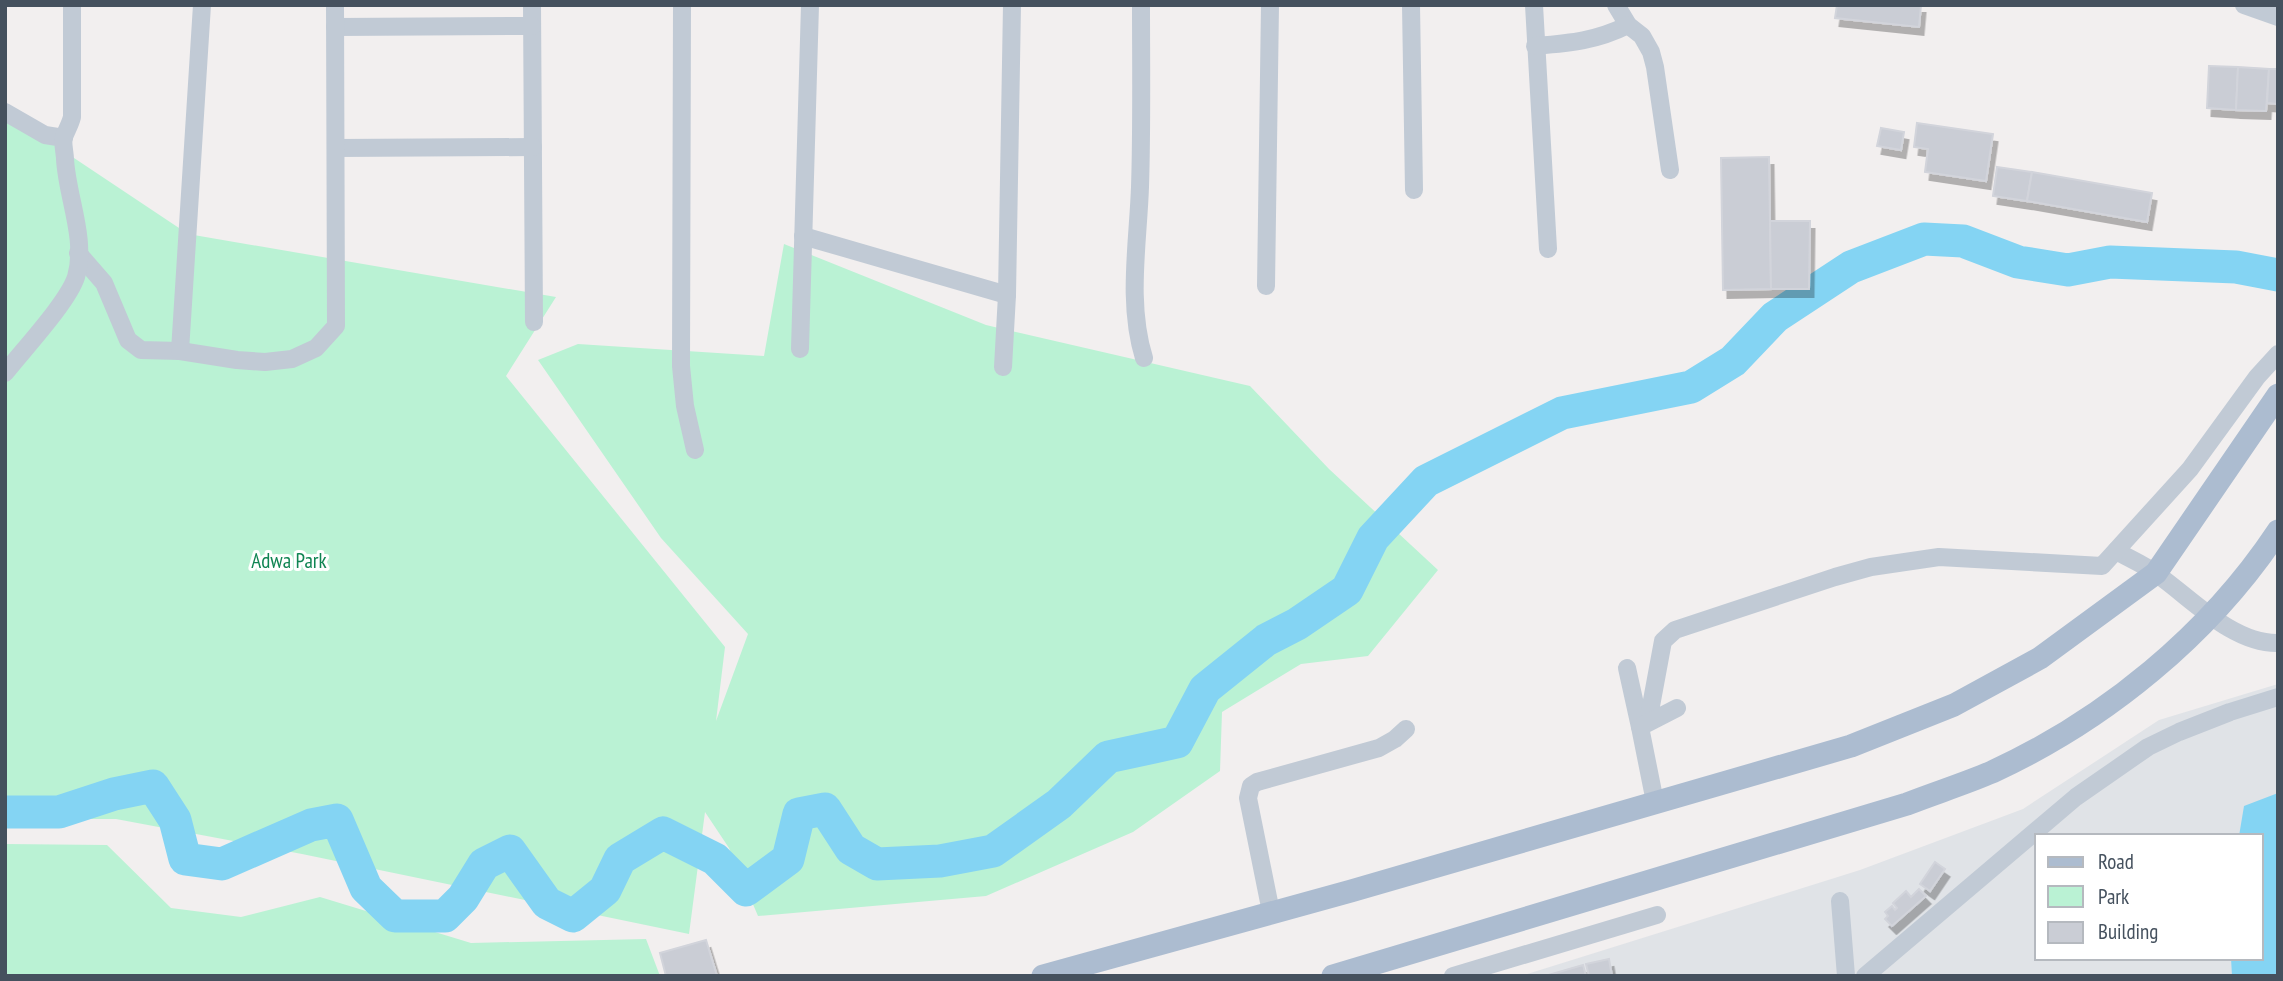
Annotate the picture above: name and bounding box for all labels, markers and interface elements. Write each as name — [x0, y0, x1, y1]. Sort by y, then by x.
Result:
park label: Adwa Park — [251, 547, 327, 574]
legend — [2035, 834, 2262, 960]
text: Road — [2098, 848, 2134, 875]
text: Park — [2098, 883, 2129, 910]
text: Building — [2098, 918, 2158, 945]

